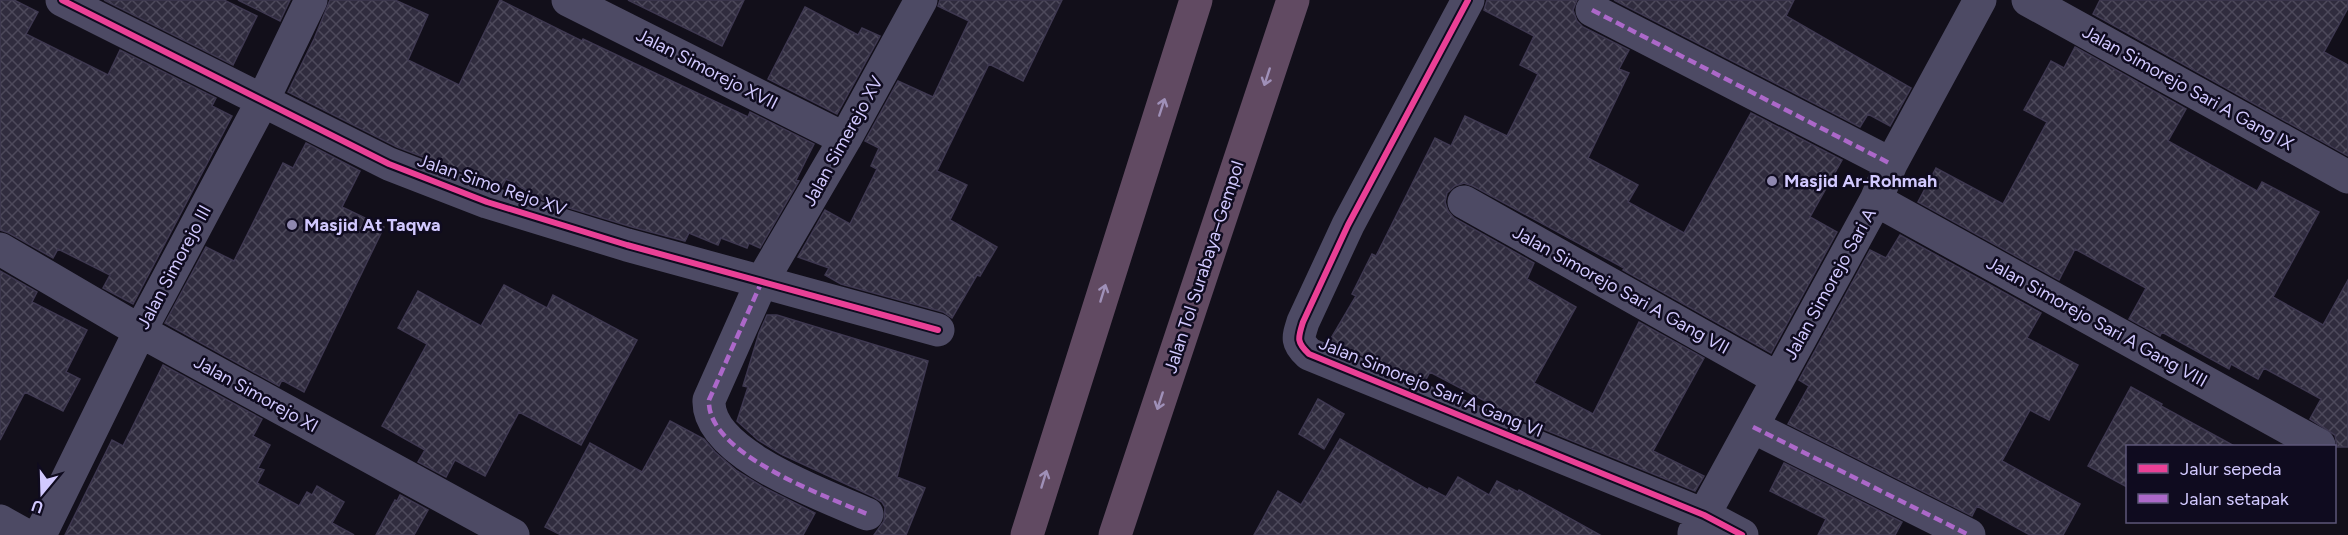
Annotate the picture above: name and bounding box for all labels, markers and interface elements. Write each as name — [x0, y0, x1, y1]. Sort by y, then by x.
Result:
street label: Jalan Simorejo Sari A Gang IX — [2079, 21, 2297, 155]
street label: Jalan Simorejo XVII — [633, 24, 781, 114]
one-way arrow — [1261, 67, 1272, 86]
street label: Jalan Simerejo XV — [798, 72, 888, 210]
one-way arrow — [1157, 98, 1168, 117]
street label: Jalan Simo Rejo XV — [415, 149, 570, 221]
street label: Jalan Tol Surabaya–Gempol — [1159, 158, 1249, 376]
place label: Masjid Ar-Rohmah — [1784, 170, 1937, 192]
marker: Masjid Ar-Rohmah — [1765, 174, 1779, 188]
street label: Jalan Simorejo III — [132, 201, 216, 333]
street label: Jalan Simorejo Sari A — [1779, 204, 1881, 364]
place label: Masjid At Taqwa — [304, 214, 441, 236]
marker: Masjid At Taqwa — [285, 218, 299, 232]
street label: Jalan Simorejo Sari A Gang VII — [1509, 221, 1733, 359]
street label: Jalan Simorejo Sari A Gang VIII — [1983, 252, 2211, 392]
one-way arrow — [1098, 284, 1109, 303]
street label: Jalan Simorejo Sari A Gang VI — [1316, 332, 1546, 442]
street label: Jalan Simorejo XI — [190, 351, 322, 437]
one-way arrow — [1153, 391, 1164, 410]
legend — [2126, 445, 2336, 523]
text: Jalur sepeda — [2180, 458, 2281, 480]
north arrow — [12, 463, 72, 523]
one-way arrow — [1039, 470, 1050, 489]
text: Jalan setapak — [2180, 488, 2289, 510]
text: U — [29, 496, 46, 518]

